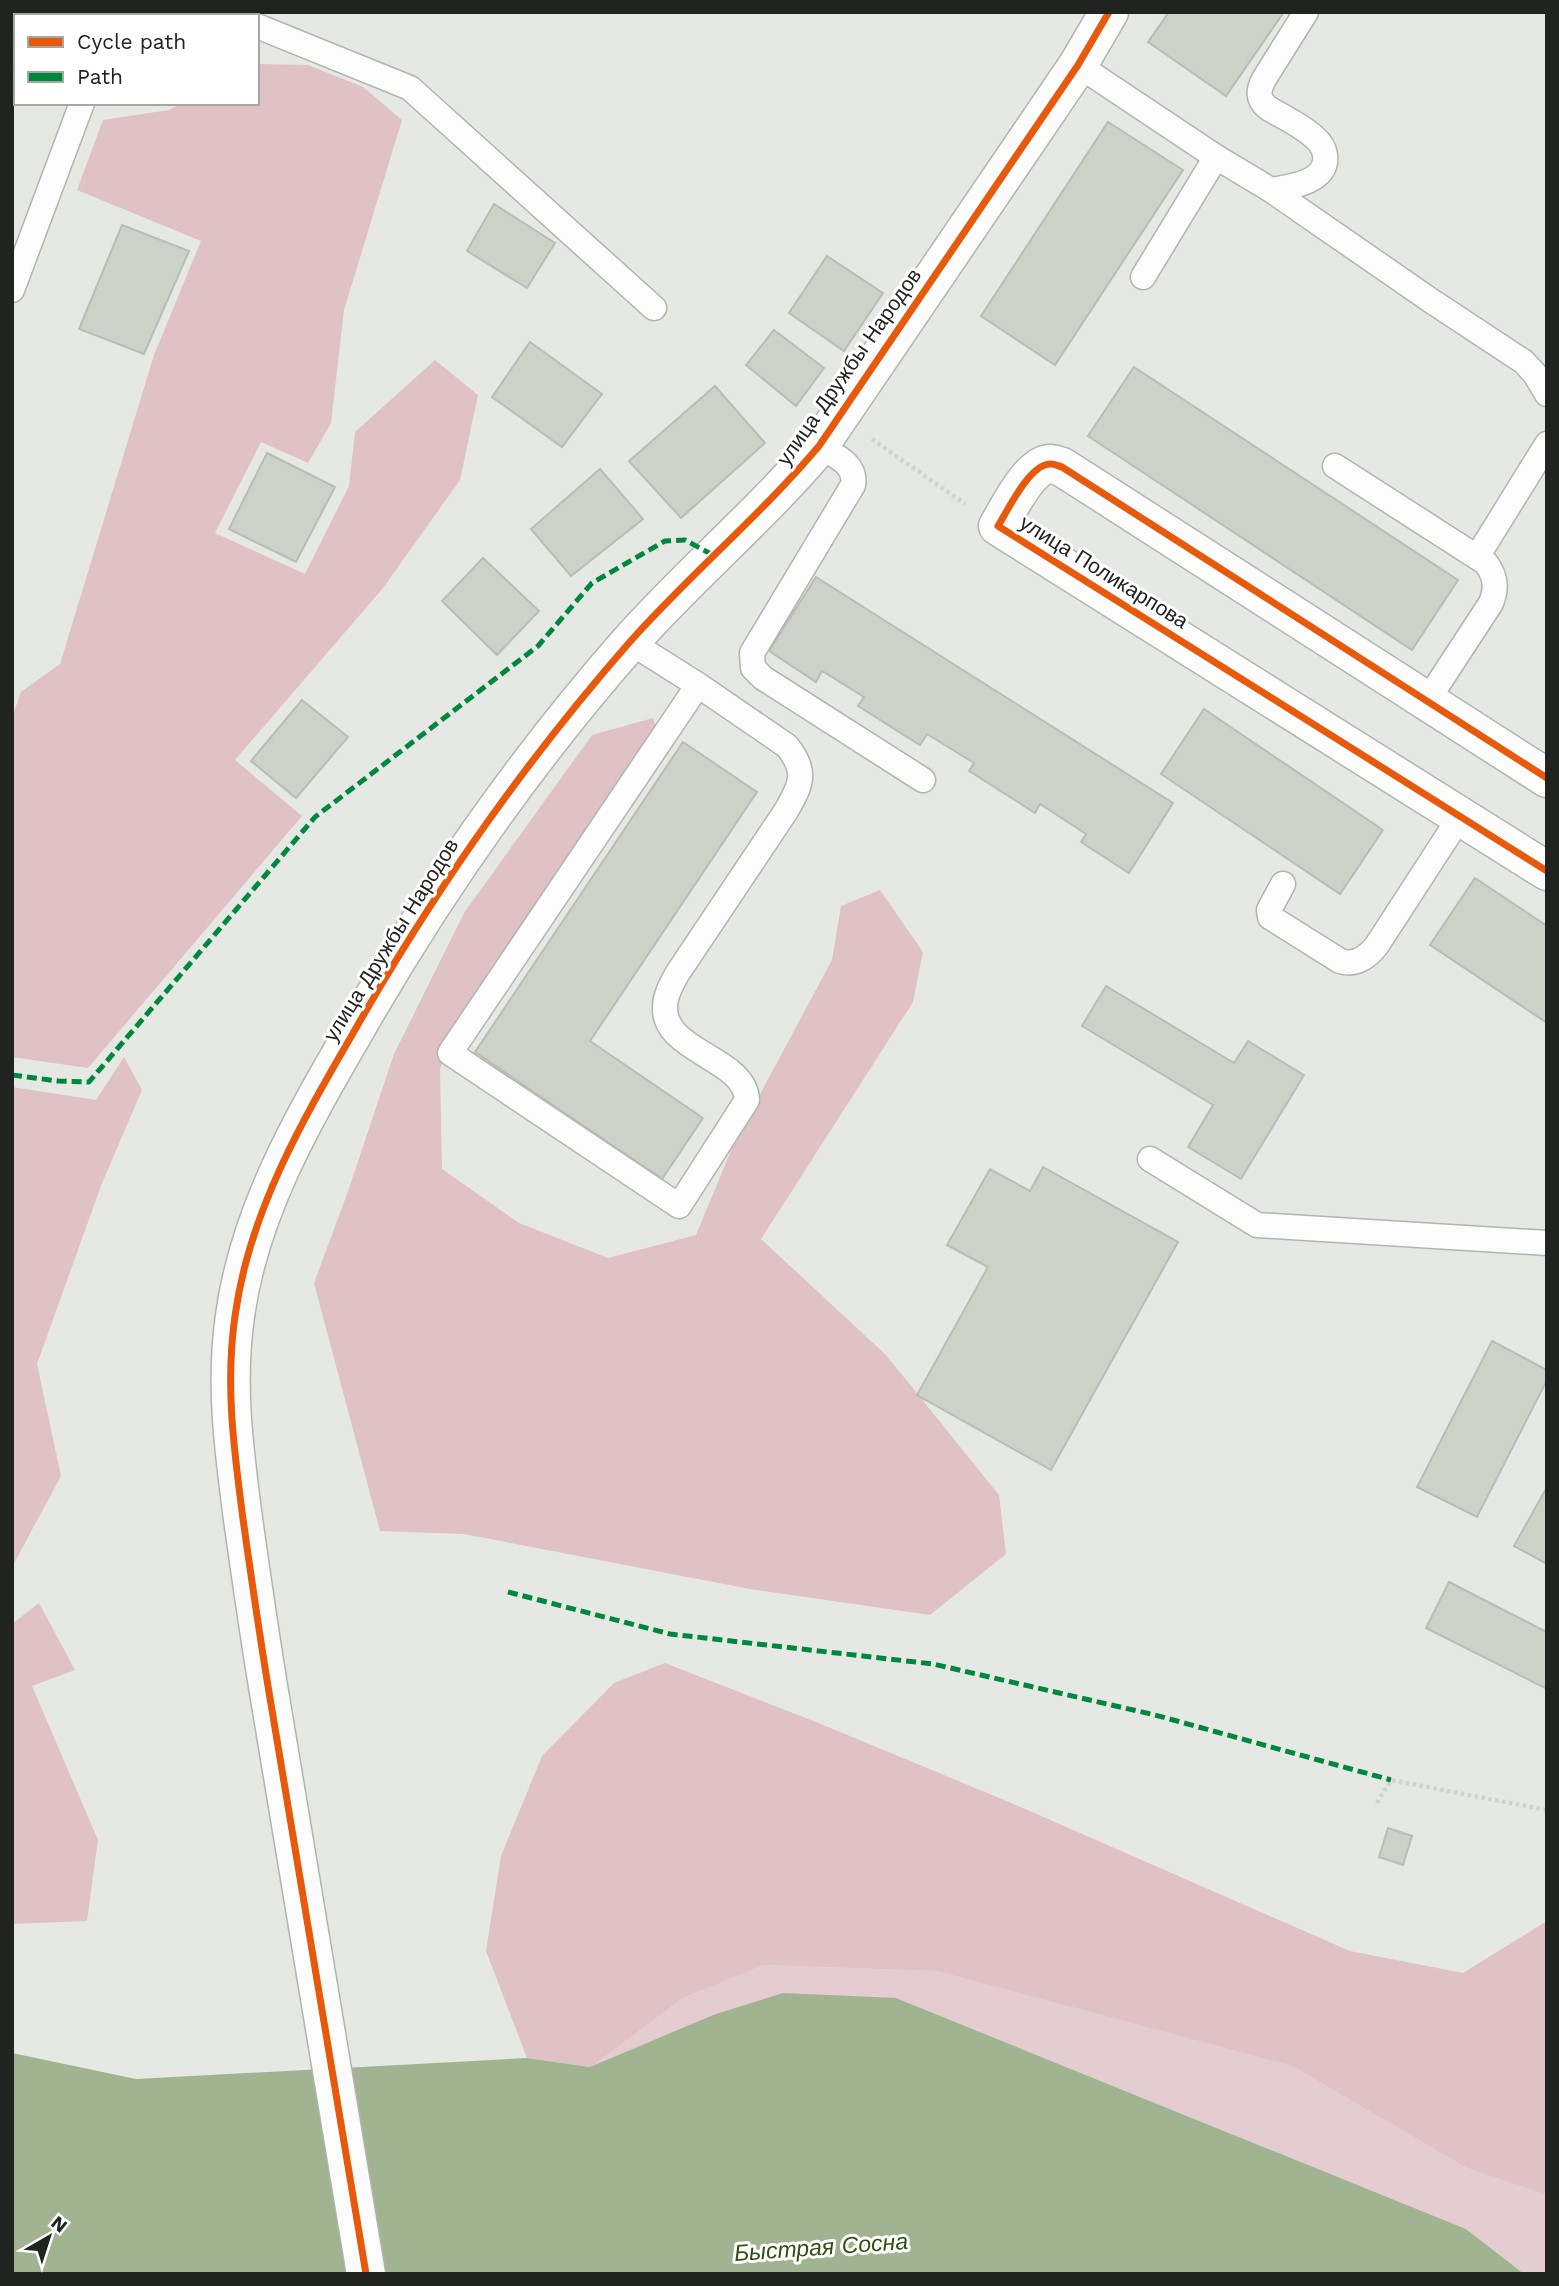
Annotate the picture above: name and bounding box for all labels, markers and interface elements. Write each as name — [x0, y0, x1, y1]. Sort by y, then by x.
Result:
legend — [14, 14, 259, 105]
text: Cycle path — [77, 29, 186, 54]
text: Path — [77, 64, 123, 89]
street label: улица Дружбы Народов — [771, 263, 926, 470]
street label: улица Поликарпова — [1015, 510, 1193, 634]
street label: улица Дружбы Народов — [318, 834, 463, 1046]
north arrow — [14, 2202, 84, 2272]
text: N — [47, 2211, 72, 2238]
water label: Быстрая Сосна — [733, 2228, 909, 2267]

